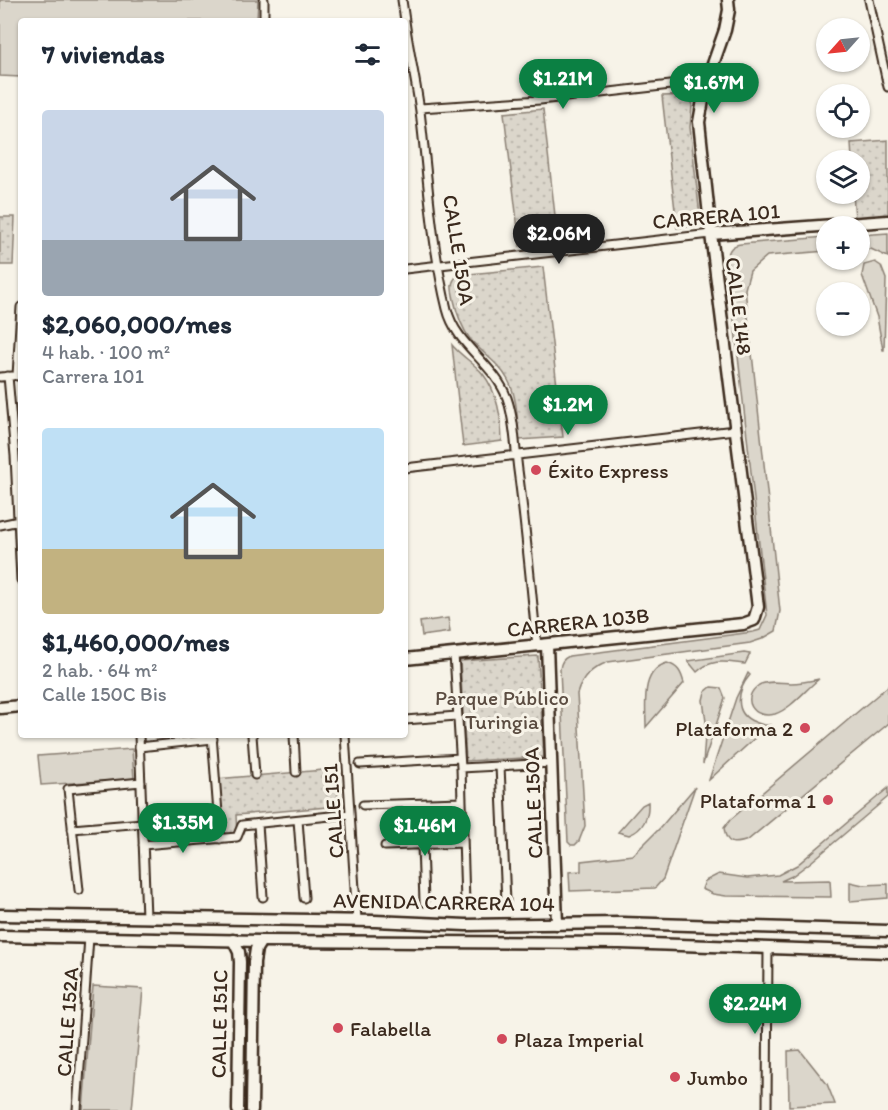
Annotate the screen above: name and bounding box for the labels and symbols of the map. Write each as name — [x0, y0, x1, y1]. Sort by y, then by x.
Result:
north arrow — [816, 18, 870, 72]
pin: $1.21M — [514, 59, 612, 110]
pin: $1.67M — [665, 63, 763, 114]
street label: CALLE 150A — [438, 193, 480, 308]
street label: CARRERA 101 — [651, 198, 781, 234]
pin: $2.06M — [510, 214, 608, 265]
street label: CALLE 148 — [721, 256, 757, 356]
pin: $1.2M — [526, 385, 610, 436]
place label: Éxito Express — [548, 458, 669, 483]
marker: Éxito Express — [529, 463, 543, 477]
street label: CARRERA 103B — [506, 602, 650, 642]
park label: Parque Público Turingia — [435, 685, 569, 734]
place label: Plataforma 2 — [675, 716, 793, 741]
marker: Plataforma 2 — [798, 721, 812, 735]
street label: CALLE 150A — [519, 746, 547, 859]
street label: CALLE 151 — [317, 762, 349, 859]
place label: Plataforma 1 — [700, 788, 816, 813]
marker: Plataforma 1 — [821, 793, 835, 807]
pin: $1.35M — [134, 803, 232, 854]
pin: $1.46M — [376, 806, 474, 857]
street label: AVENIDA CARRERA 104 — [333, 888, 555, 916]
street label: CALLE 152A — [51, 966, 83, 1078]
street label: CALLE 151C — [206, 969, 232, 1079]
pin: $2.24M — [706, 984, 804, 1035]
place label: Falabella — [350, 1016, 431, 1041]
marker: Falabella — [331, 1021, 345, 1035]
place label: Plaza Imperial — [514, 1027, 644, 1052]
marker: Plaza Imperial — [495, 1032, 509, 1046]
place label: Jumbo — [687, 1065, 748, 1090]
marker: Jumbo — [668, 1070, 682, 1084]

